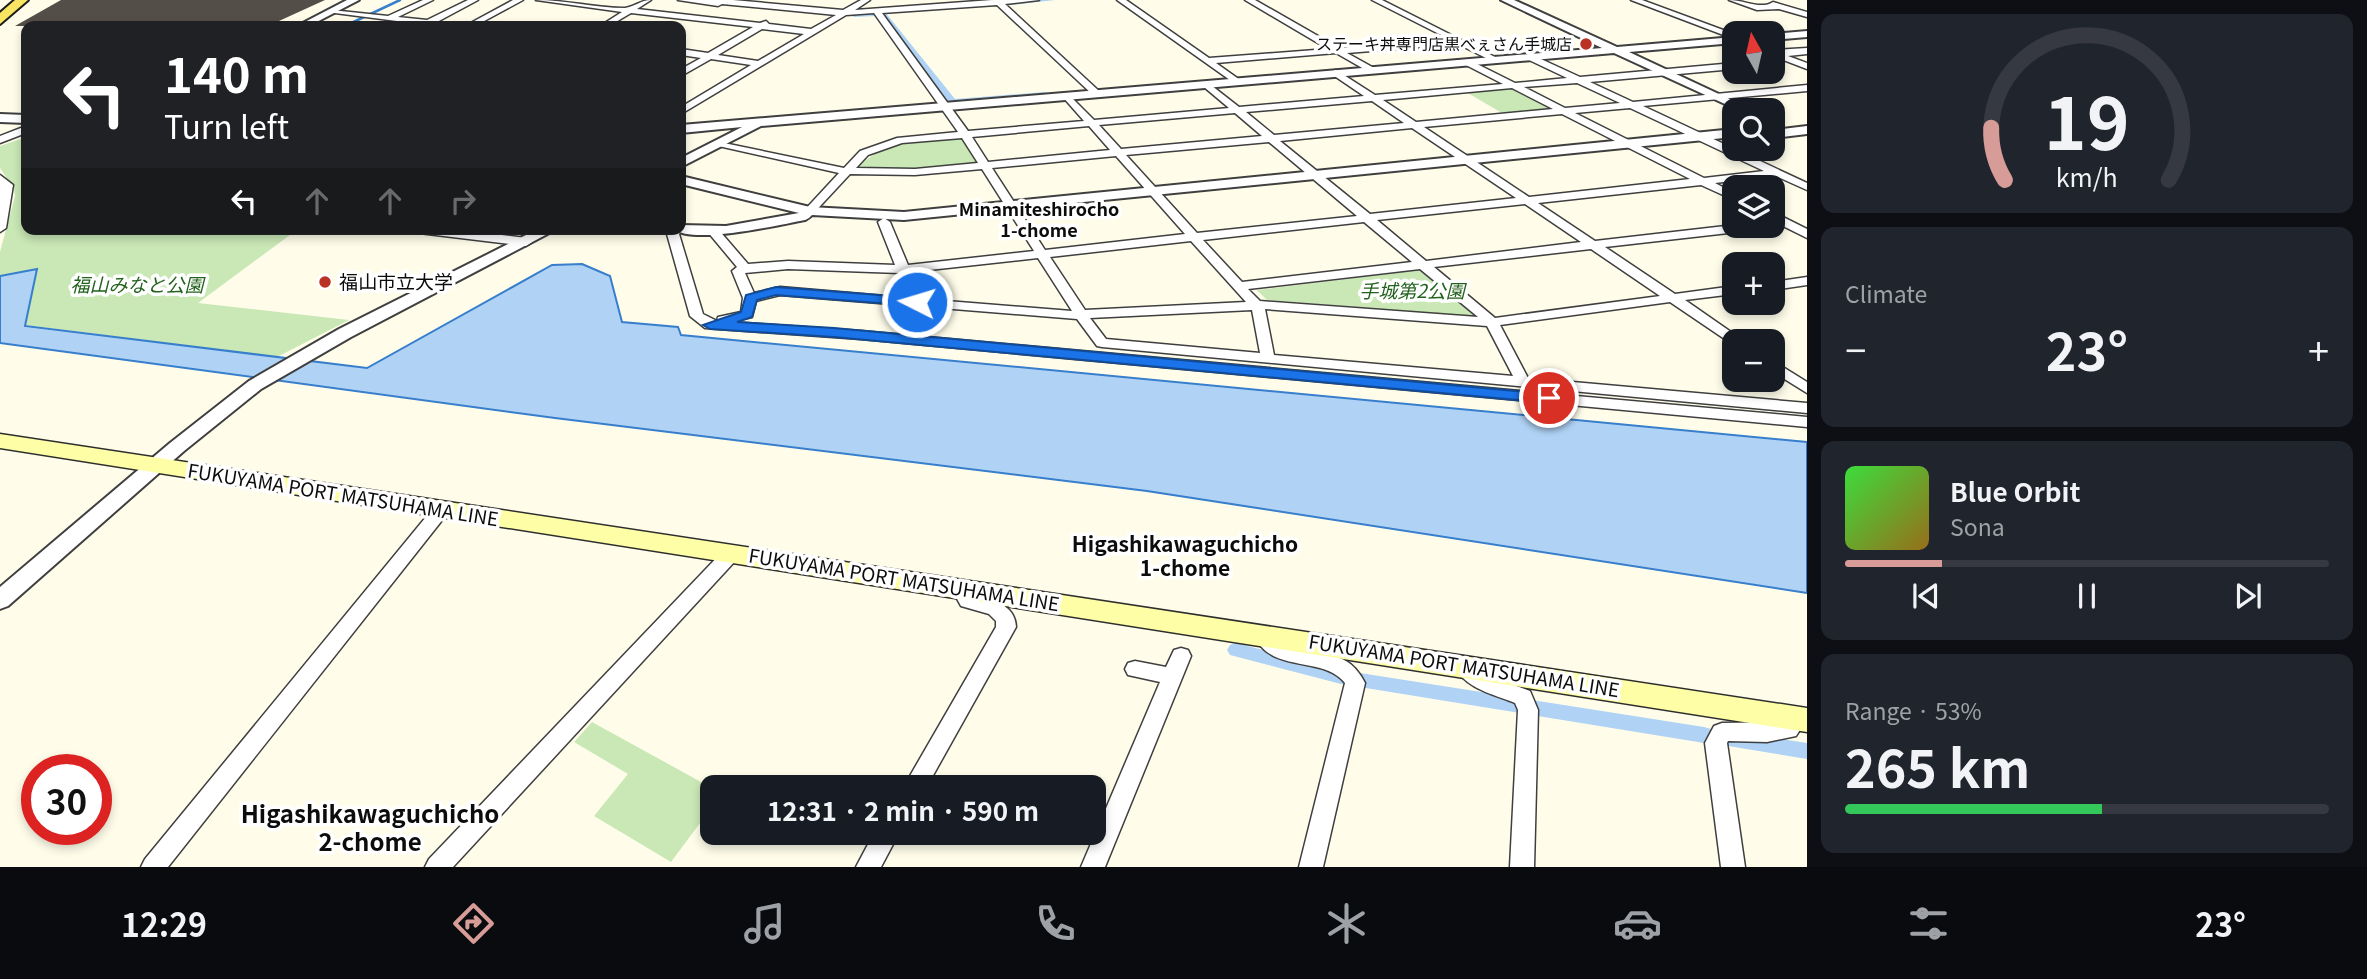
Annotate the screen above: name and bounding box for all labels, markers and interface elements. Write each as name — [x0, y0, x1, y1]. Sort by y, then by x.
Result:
north arrow — [1722, 21, 1785, 84]
map controls — [1722, 21, 1785, 392]
place label: ステーキ丼専門店黒べぇさん手城店 — [1316, 31, 1572, 55]
text: 140 m — [164, 36, 309, 107]
marker: ステーキ丼専門店黒べぇさん手城店 — [1578, 36, 1594, 52]
icon: left — [49, 49, 140, 140]
text: 19 — [2044, 66, 2130, 171]
button: search — [1722, 98, 1785, 161]
text: Turn left — [164, 102, 289, 148]
text: km/h — [2056, 157, 2118, 193]
button: layers — [1722, 175, 1785, 238]
icon: left — [225, 182, 263, 220]
icon: ahead — [298, 182, 336, 220]
icon: ahead — [371, 182, 409, 220]
icon: right — [444, 182, 482, 220]
district label: Minamiteshirocho 1-chome — [959, 195, 1119, 242]
button: + — [1722, 252, 1785, 315]
position arrow — [880, 265, 954, 339]
place label: 福山市立大学 — [339, 267, 453, 294]
park label: 福山みなと公園 — [70, 270, 206, 297]
marker: 福山市立大学 — [317, 274, 333, 290]
park label: 手城第2公園 — [1359, 276, 1468, 303]
text: Climate — [1845, 276, 1927, 310]
text: 23° — [2046, 311, 2128, 386]
text: − — [1845, 321, 1866, 376]
text: + — [2308, 321, 2329, 376]
button: − — [1722, 329, 1785, 392]
pin — [1519, 368, 1579, 428]
icon: arrive — [1530, 379, 1568, 417]
street label: FUKUYAMA PORT MATSUHAMA LINE — [186, 456, 501, 531]
text: Blue Orbit — [1950, 472, 2080, 509]
text: Sona — [1950, 509, 2005, 543]
district label: Higashikawaguchicho 1-chome — [1072, 528, 1298, 582]
street label: FUKUYAMA PORT MATSUHAMA LINE — [747, 541, 1062, 616]
icon: previous — [1907, 577, 1945, 615]
icon: pause — [2068, 577, 2106, 615]
icon: next — [2229, 577, 2267, 615]
street label: FUKUYAMA PORT MATSUHAMA LINE — [1307, 627, 1622, 702]
text: Range · 53% — [1845, 693, 1982, 727]
text: 265 km — [1845, 728, 2030, 803]
speed limit sign: 30 — [21, 754, 112, 845]
text: 12:31 · 2 min · 590 m — [767, 791, 1039, 828]
district label: Higashikawaguchicho 2-chome — [241, 795, 499, 858]
icon: directions — [449, 899, 498, 948]
icon: music — [740, 899, 789, 948]
icon: phone — [1031, 899, 1080, 948]
icon: climate — [1322, 899, 1371, 948]
icon: car — [1613, 899, 1662, 948]
icon: filters — [1904, 899, 1953, 948]
text: 12:29 — [121, 900, 207, 946]
text: 23° — [2195, 900, 2246, 946]

